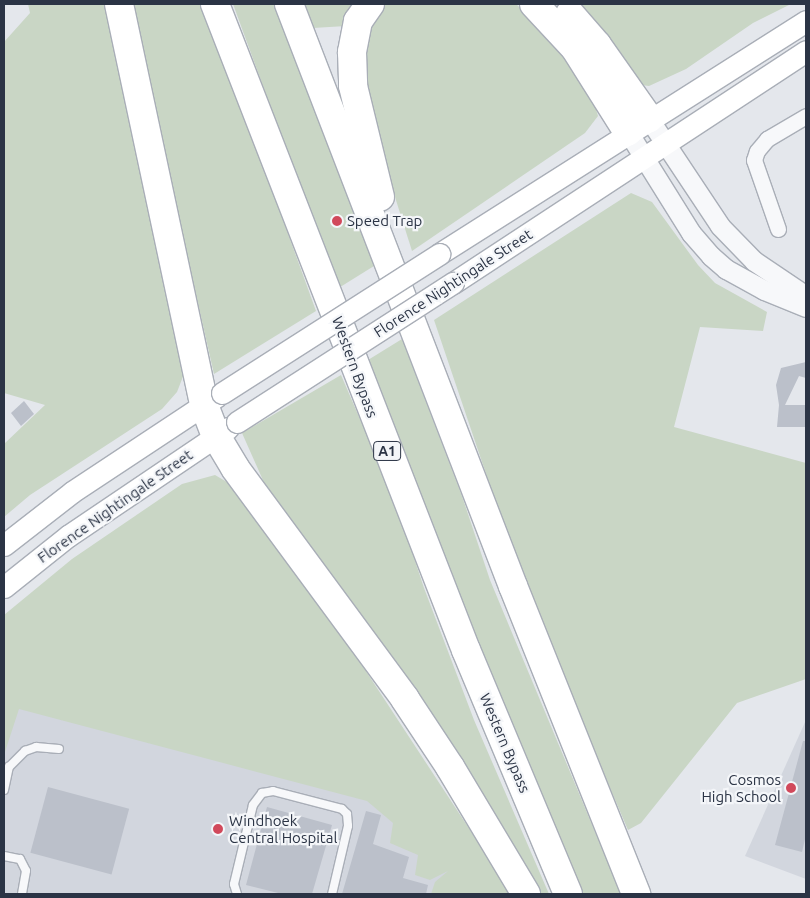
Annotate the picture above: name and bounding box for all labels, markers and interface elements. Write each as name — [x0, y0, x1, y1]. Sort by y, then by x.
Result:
place label: Speed Trap — [347, 212, 422, 230]
marker: Speed Trap — [331, 215, 343, 227]
street label: Florence Nightingale Street — [370, 225, 536, 341]
street label: Western Bypass — [328, 314, 382, 420]
road number: A1 — [372, 440, 402, 462]
street label: Florence Nightingale Street — [34, 445, 196, 567]
street label: Western Bypass — [476, 690, 534, 796]
place label: Cosmos High School — [701, 770, 781, 805]
marker: Cosmos High School — [785, 782, 797, 794]
place label: Windhoek Central Hospital — [229, 811, 337, 846]
marker: Windhoek Central Hospital — [211, 822, 225, 836]

